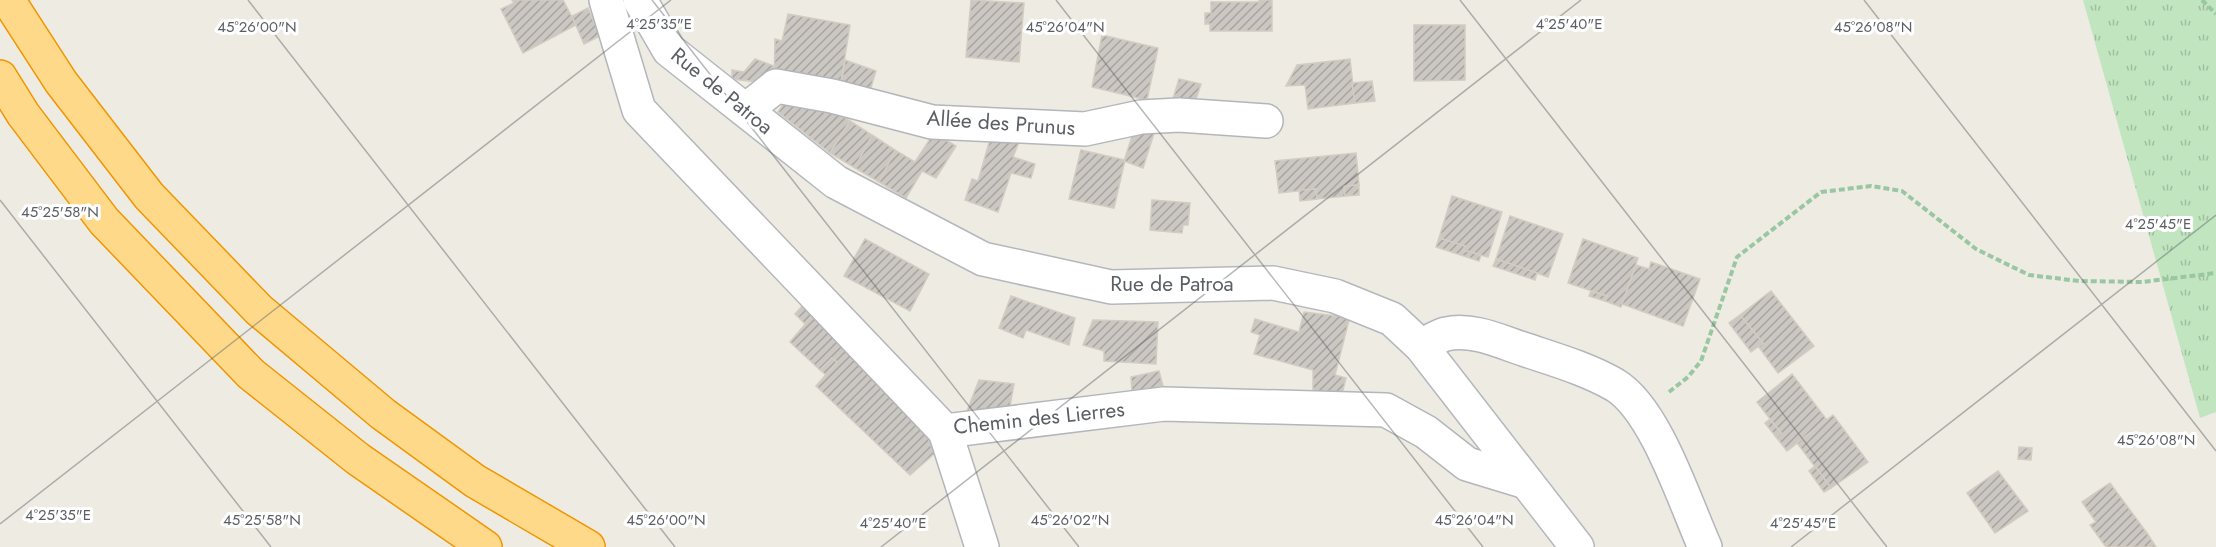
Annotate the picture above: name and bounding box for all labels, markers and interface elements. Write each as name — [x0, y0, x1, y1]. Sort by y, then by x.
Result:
text: 4°25'35"E — [626, 13, 692, 35]
text: 4°25'40"E — [1535, 13, 1603, 35]
text: 45°26'00"N — [217, 16, 297, 38]
text: 45°26'04"N — [1025, 16, 1105, 38]
text: 45°26'08"N — [1834, 16, 1912, 38]
street label: Rue de Patroa — [665, 40, 779, 142]
street label: Allée des Prunus — [926, 103, 1076, 143]
text: 45°25'58"N — [21, 201, 99, 223]
text: 4°25'45"E — [2125, 213, 2191, 235]
street label: Rue de Patroa — [1110, 269, 1234, 299]
street label: Chemin des Lierres — [952, 394, 1126, 442]
text: 45°26'08"N — [2117, 429, 2195, 451]
text: 4°25'35"E — [25, 504, 91, 526]
text: 45°25'58"N — [223, 509, 301, 531]
text: 45°26'00"N — [626, 509, 706, 531]
text: 45°26'02"N — [1031, 509, 1109, 531]
text: 45°26'04"N — [1434, 509, 1514, 531]
text: 4°25'40"E — [859, 512, 927, 534]
text: 4°25'45"E — [1770, 512, 1836, 534]

